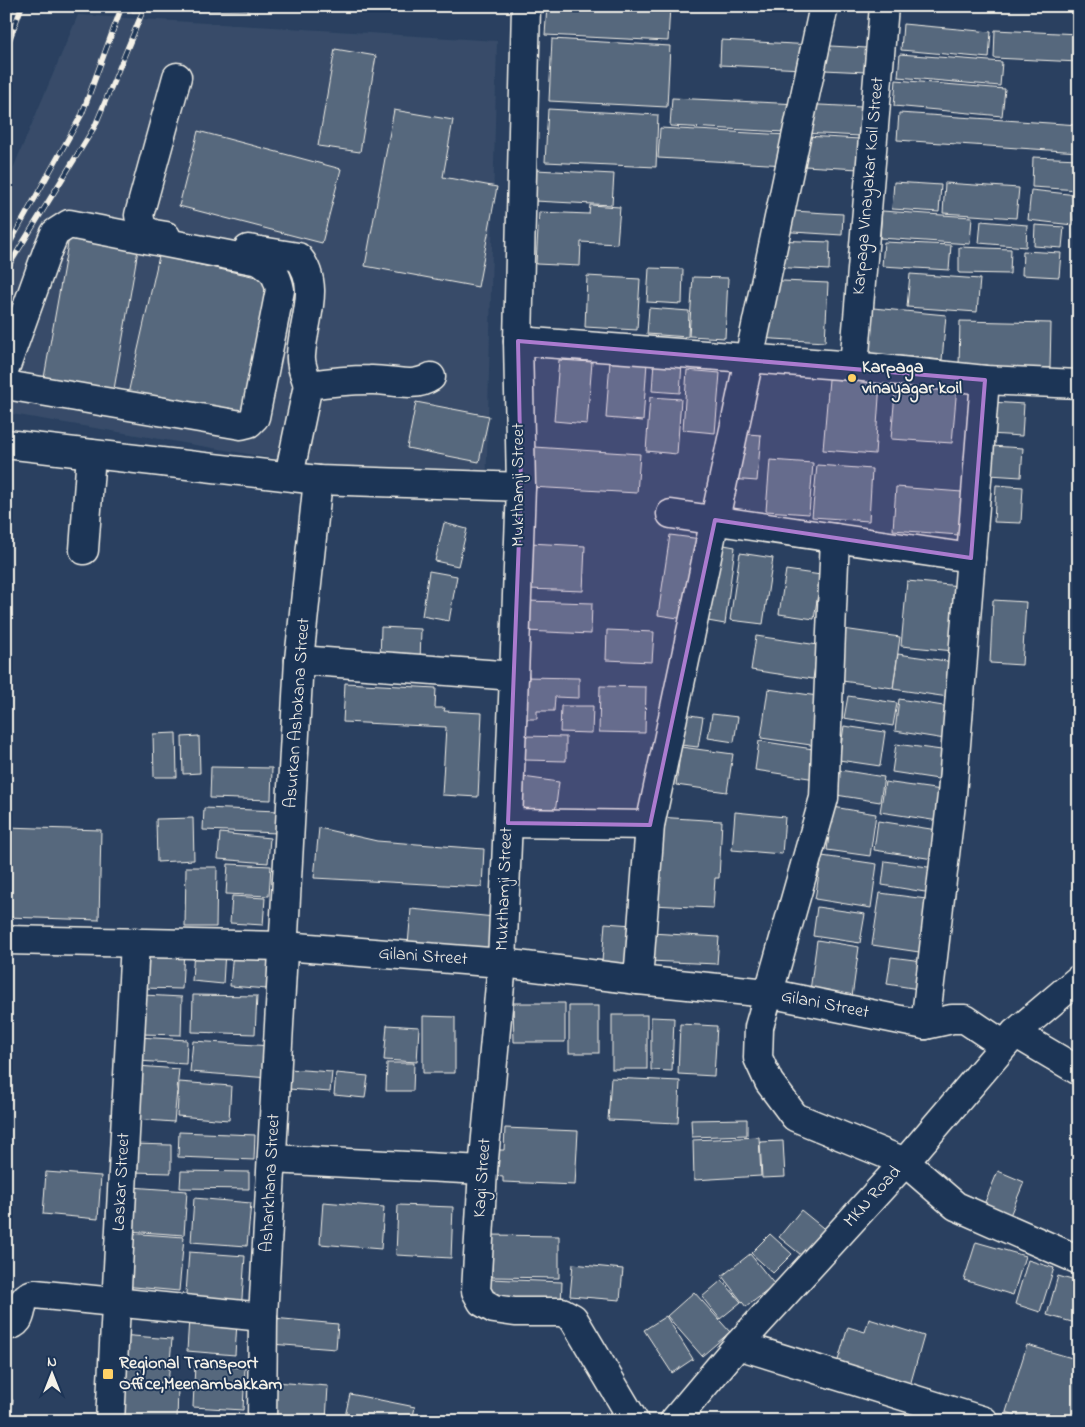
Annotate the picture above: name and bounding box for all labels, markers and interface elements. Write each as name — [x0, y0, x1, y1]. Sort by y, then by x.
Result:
street label: Karpaga Vinayakar Koil Street — [847, 76, 892, 296]
place label: Karpaga vinayagar koil — [861, 355, 962, 403]
marker: Karpaga vinayagar koil — [846, 372, 858, 384]
street label: Mukthamji Street — [506, 423, 532, 547]
street label: Asurkan Ashokana Street — [278, 617, 318, 809]
street label: Mukthamji Street — [490, 827, 520, 951]
street label: Gilani Street — [378, 941, 468, 973]
street label: Gilani Street — [779, 984, 871, 1026]
street label: Asharkhana Street — [254, 1113, 288, 1253]
street label: Laskar Street — [106, 1132, 138, 1232]
street label: Kagi Street — [467, 1137, 500, 1219]
street label: MKN Road — [838, 1160, 908, 1234]
north arrow — [28, 1350, 78, 1400]
place label: Regional Transport Office,Meenambakkam — [119, 1351, 282, 1398]
text: N — [47, 1352, 57, 1373]
marker: Regional Transport Office,Meenambakkam — [101, 1367, 115, 1381]

